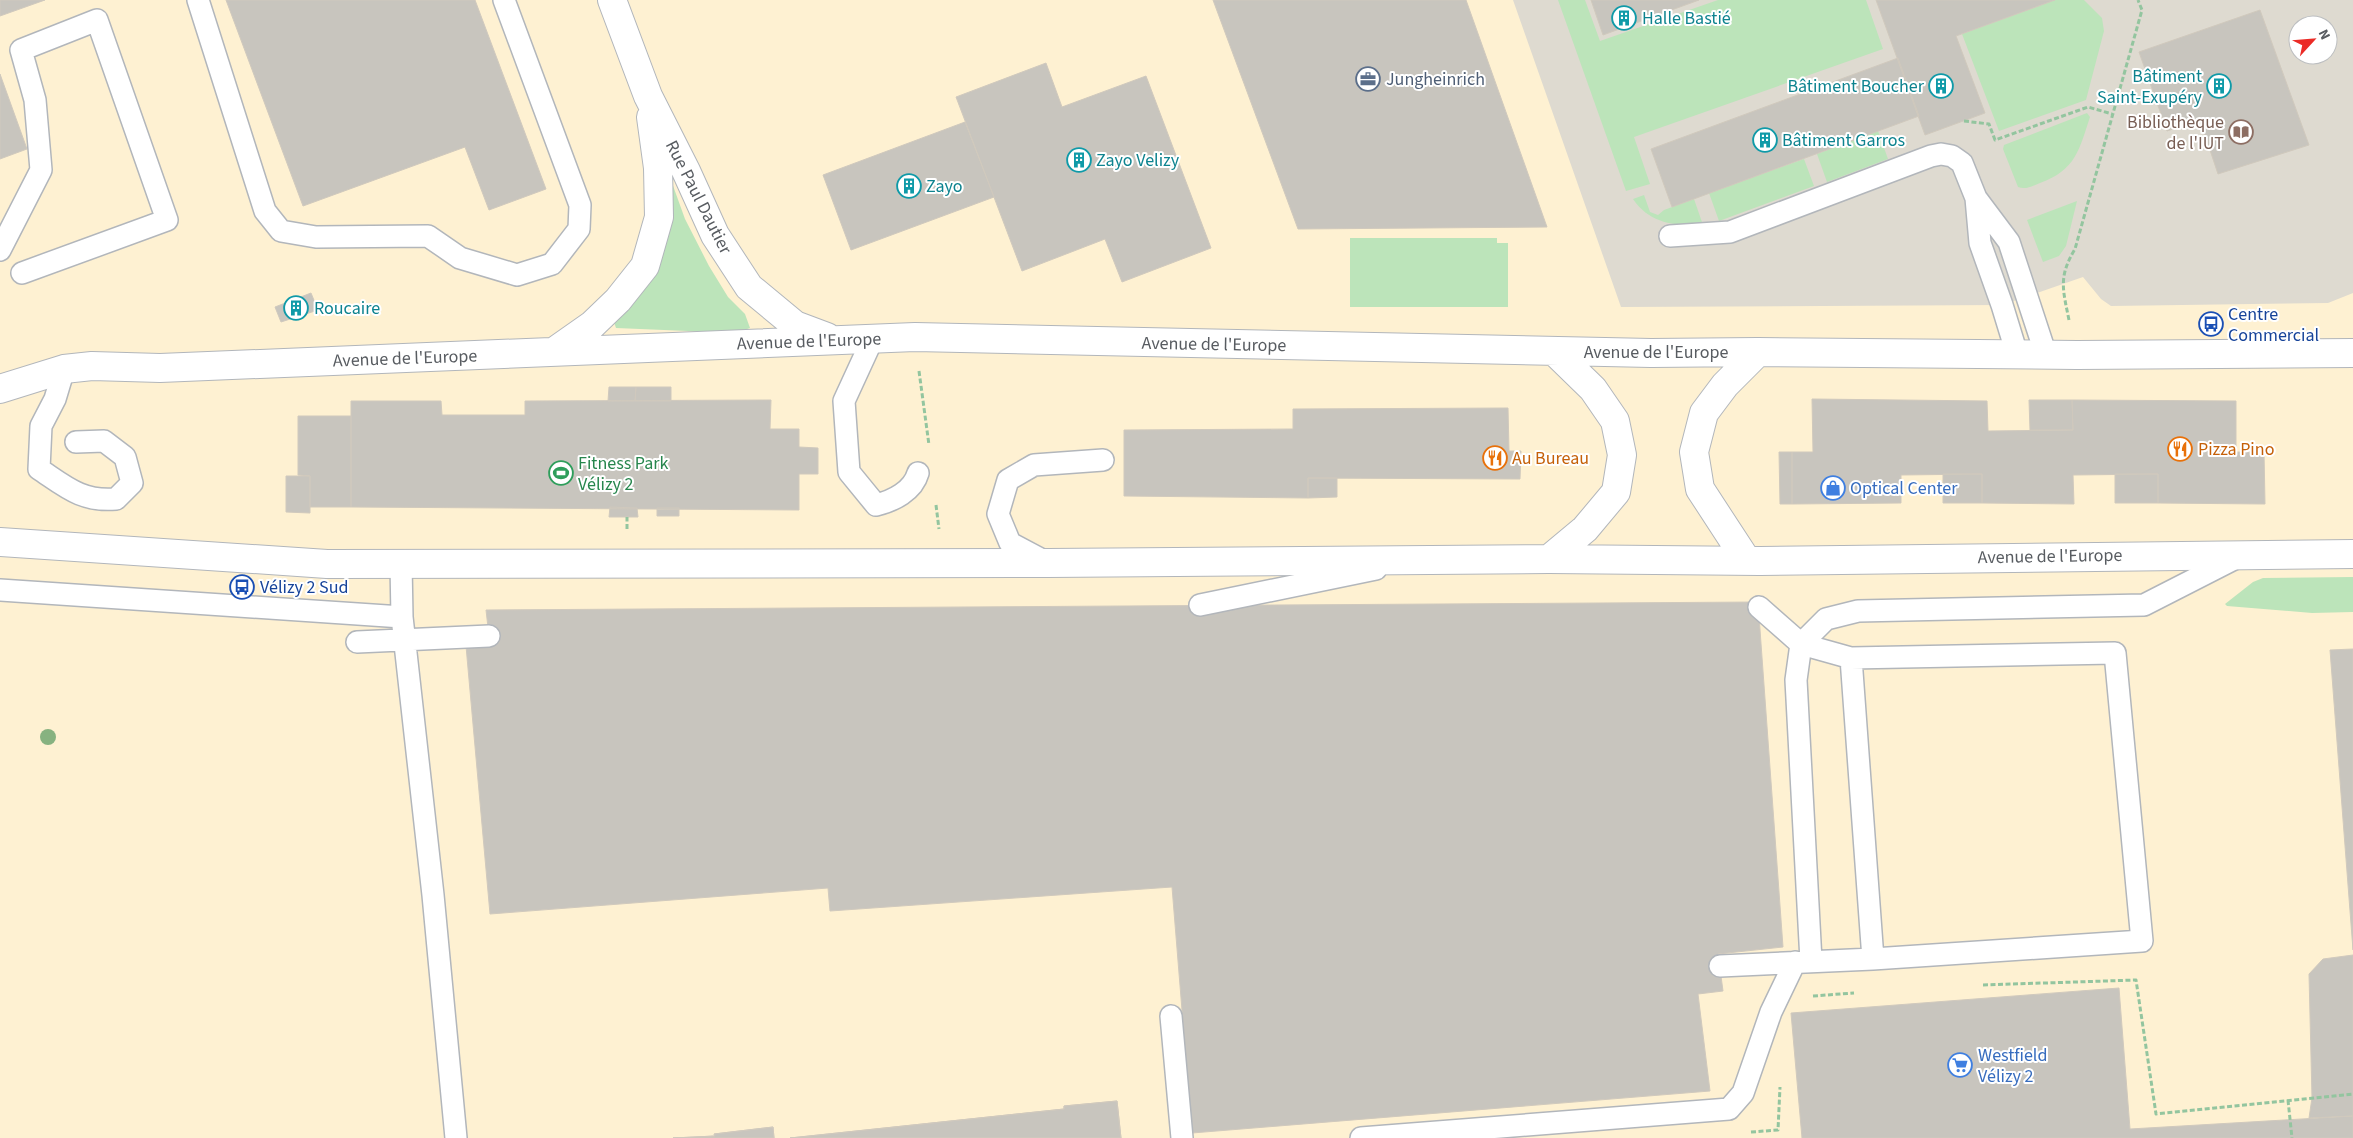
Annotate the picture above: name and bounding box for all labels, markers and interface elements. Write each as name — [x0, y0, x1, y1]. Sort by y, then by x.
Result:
building icon: Halle Bastié — [1611, 5, 1637, 31]
place label: Halle Bastié — [1642, 6, 1731, 31]
north arrow — [2288, 15, 2338, 65]
text: N — [2313, 26, 2335, 43]
place label: Bâtiment Saint-Exupéry — [2097, 64, 2203, 110]
office icon: Jungheinrich — [1355, 66, 1381, 92]
place label: Jungheinrich — [1386, 67, 1485, 92]
building icon: Bâtiment Boucher — [1928, 73, 1954, 99]
building icon: Bâtiment Saint-Exupéry — [2206, 73, 2232, 99]
place label: Bâtiment Boucher — [1787, 74, 1925, 99]
place label: Bibliothèque de l'IUT — [2127, 110, 2224, 156]
library icon: Bibliothèque de l'IUT — [2228, 119, 2254, 145]
building icon: Bâtiment Garros — [1752, 127, 1778, 153]
place label: Bâtiment Garros — [1782, 128, 1905, 153]
street label: Rue Paul Dautier — [659, 136, 738, 259]
building icon: Zayo Velizy — [1066, 147, 1092, 173]
place label: Zayo Velizy — [1096, 148, 1180, 173]
building icon: Zayo — [896, 173, 922, 199]
place label: Zayo — [926, 174, 963, 199]
building icon: Roucaire — [283, 295, 309, 321]
place label: Roucaire — [314, 296, 380, 321]
place label: Centre Commercial — [2228, 302, 2319, 348]
bus stop icon: Centre Commercial — [2198, 311, 2224, 337]
street label: Avenue de l'Europe — [736, 326, 882, 357]
street label: Avenue de l'Europe — [1141, 331, 1287, 358]
street label: Avenue de l'Europe — [1584, 340, 1728, 365]
street label: Avenue de l'Europe — [332, 343, 478, 374]
restaurant icon: Pizza Pino — [2167, 436, 2193, 462]
place label: Pizza Pino — [2198, 437, 2274, 462]
restaurant icon: Au Bureau — [1482, 445, 1508, 471]
place label: Au Bureau — [1512, 446, 1589, 471]
place label: Fitness Park Vélizy 2 — [578, 451, 669, 497]
sports icon: Fitness Park Vélizy 2 — [548, 460, 574, 486]
shop icon: Optical Center — [1820, 475, 1846, 501]
place label: Optical Center — [1850, 476, 1958, 501]
street label: Avenue de l'Europe — [1977, 543, 2123, 570]
bus stop icon: Vélizy 2 Sud — [229, 574, 255, 600]
place label: Vélizy 2 Sud — [260, 575, 348, 600]
place label: Westfield Vélizy 2 — [1978, 1043, 2047, 1089]
supermarket icon: Westfield Vélizy 2 — [1947, 1052, 1973, 1078]

